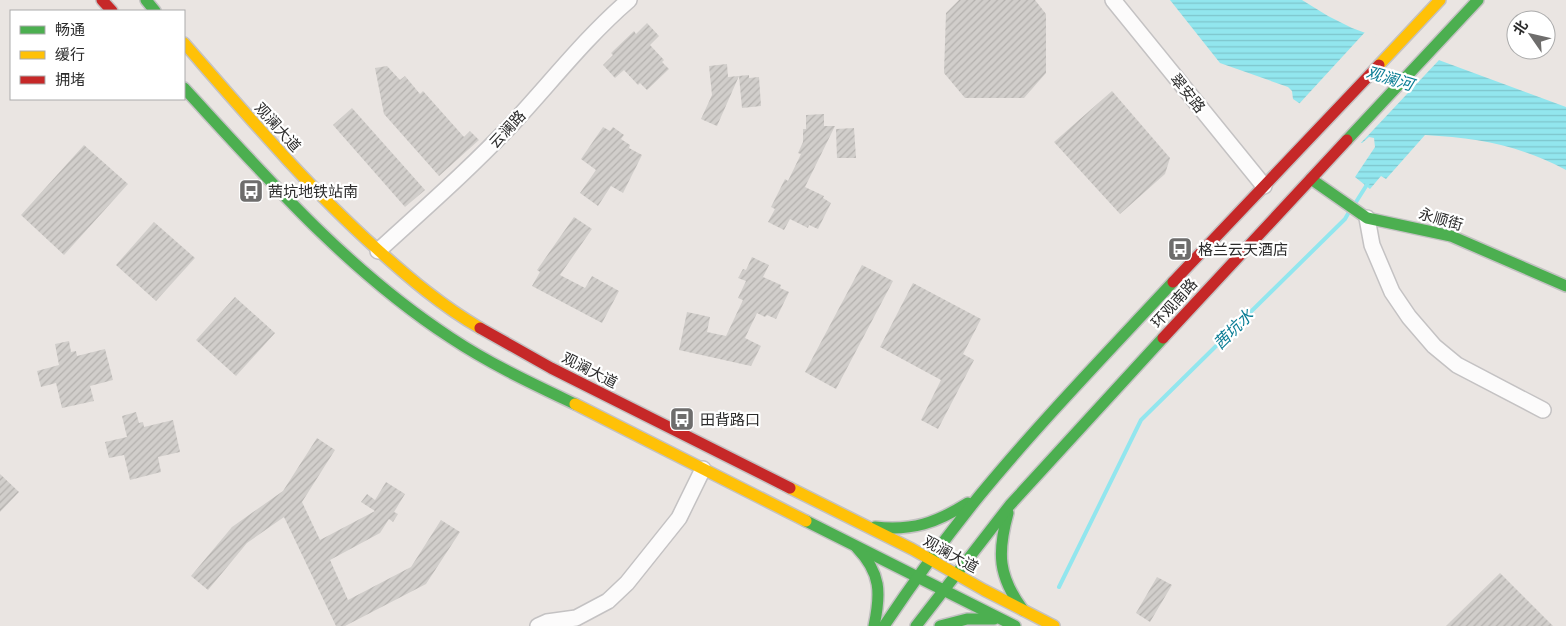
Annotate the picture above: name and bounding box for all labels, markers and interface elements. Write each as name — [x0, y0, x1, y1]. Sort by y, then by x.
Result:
legend — [10, 10, 185, 100]
north arrow — [1506, 10, 1556, 60]
text: 北 — [1508, 16, 1532, 39]
text: 畅通 — [55, 19, 85, 40]
text: 缓行 — [55, 44, 85, 65]
water label: 观澜河 — [1364, 60, 1419, 96]
text: 拥堵 — [55, 69, 85, 90]
street label: 翠安路 — [1166, 69, 1210, 117]
street label: 观澜大道 — [250, 98, 306, 156]
street label: 云澜路 — [484, 105, 530, 153]
bus stop icon: 茜坑地铁站南 — [238, 178, 264, 204]
place label: 茜坑地铁站南 — [268, 181, 358, 202]
street label: 永顺街 — [1416, 203, 1466, 235]
bus stop icon: 格兰云天酒店 — [1167, 236, 1193, 262]
place label: 格兰云天酒店 — [1198, 239, 1288, 260]
street label: 环观南路 — [1146, 274, 1202, 332]
water label: 茜坑水 — [1208, 304, 1258, 354]
street label: 观澜大道 — [558, 347, 622, 393]
bus stop icon: 田背路口 — [669, 406, 695, 432]
place label: 田背路口 — [700, 409, 760, 430]
street label: 观澜大道 — [920, 530, 982, 578]

